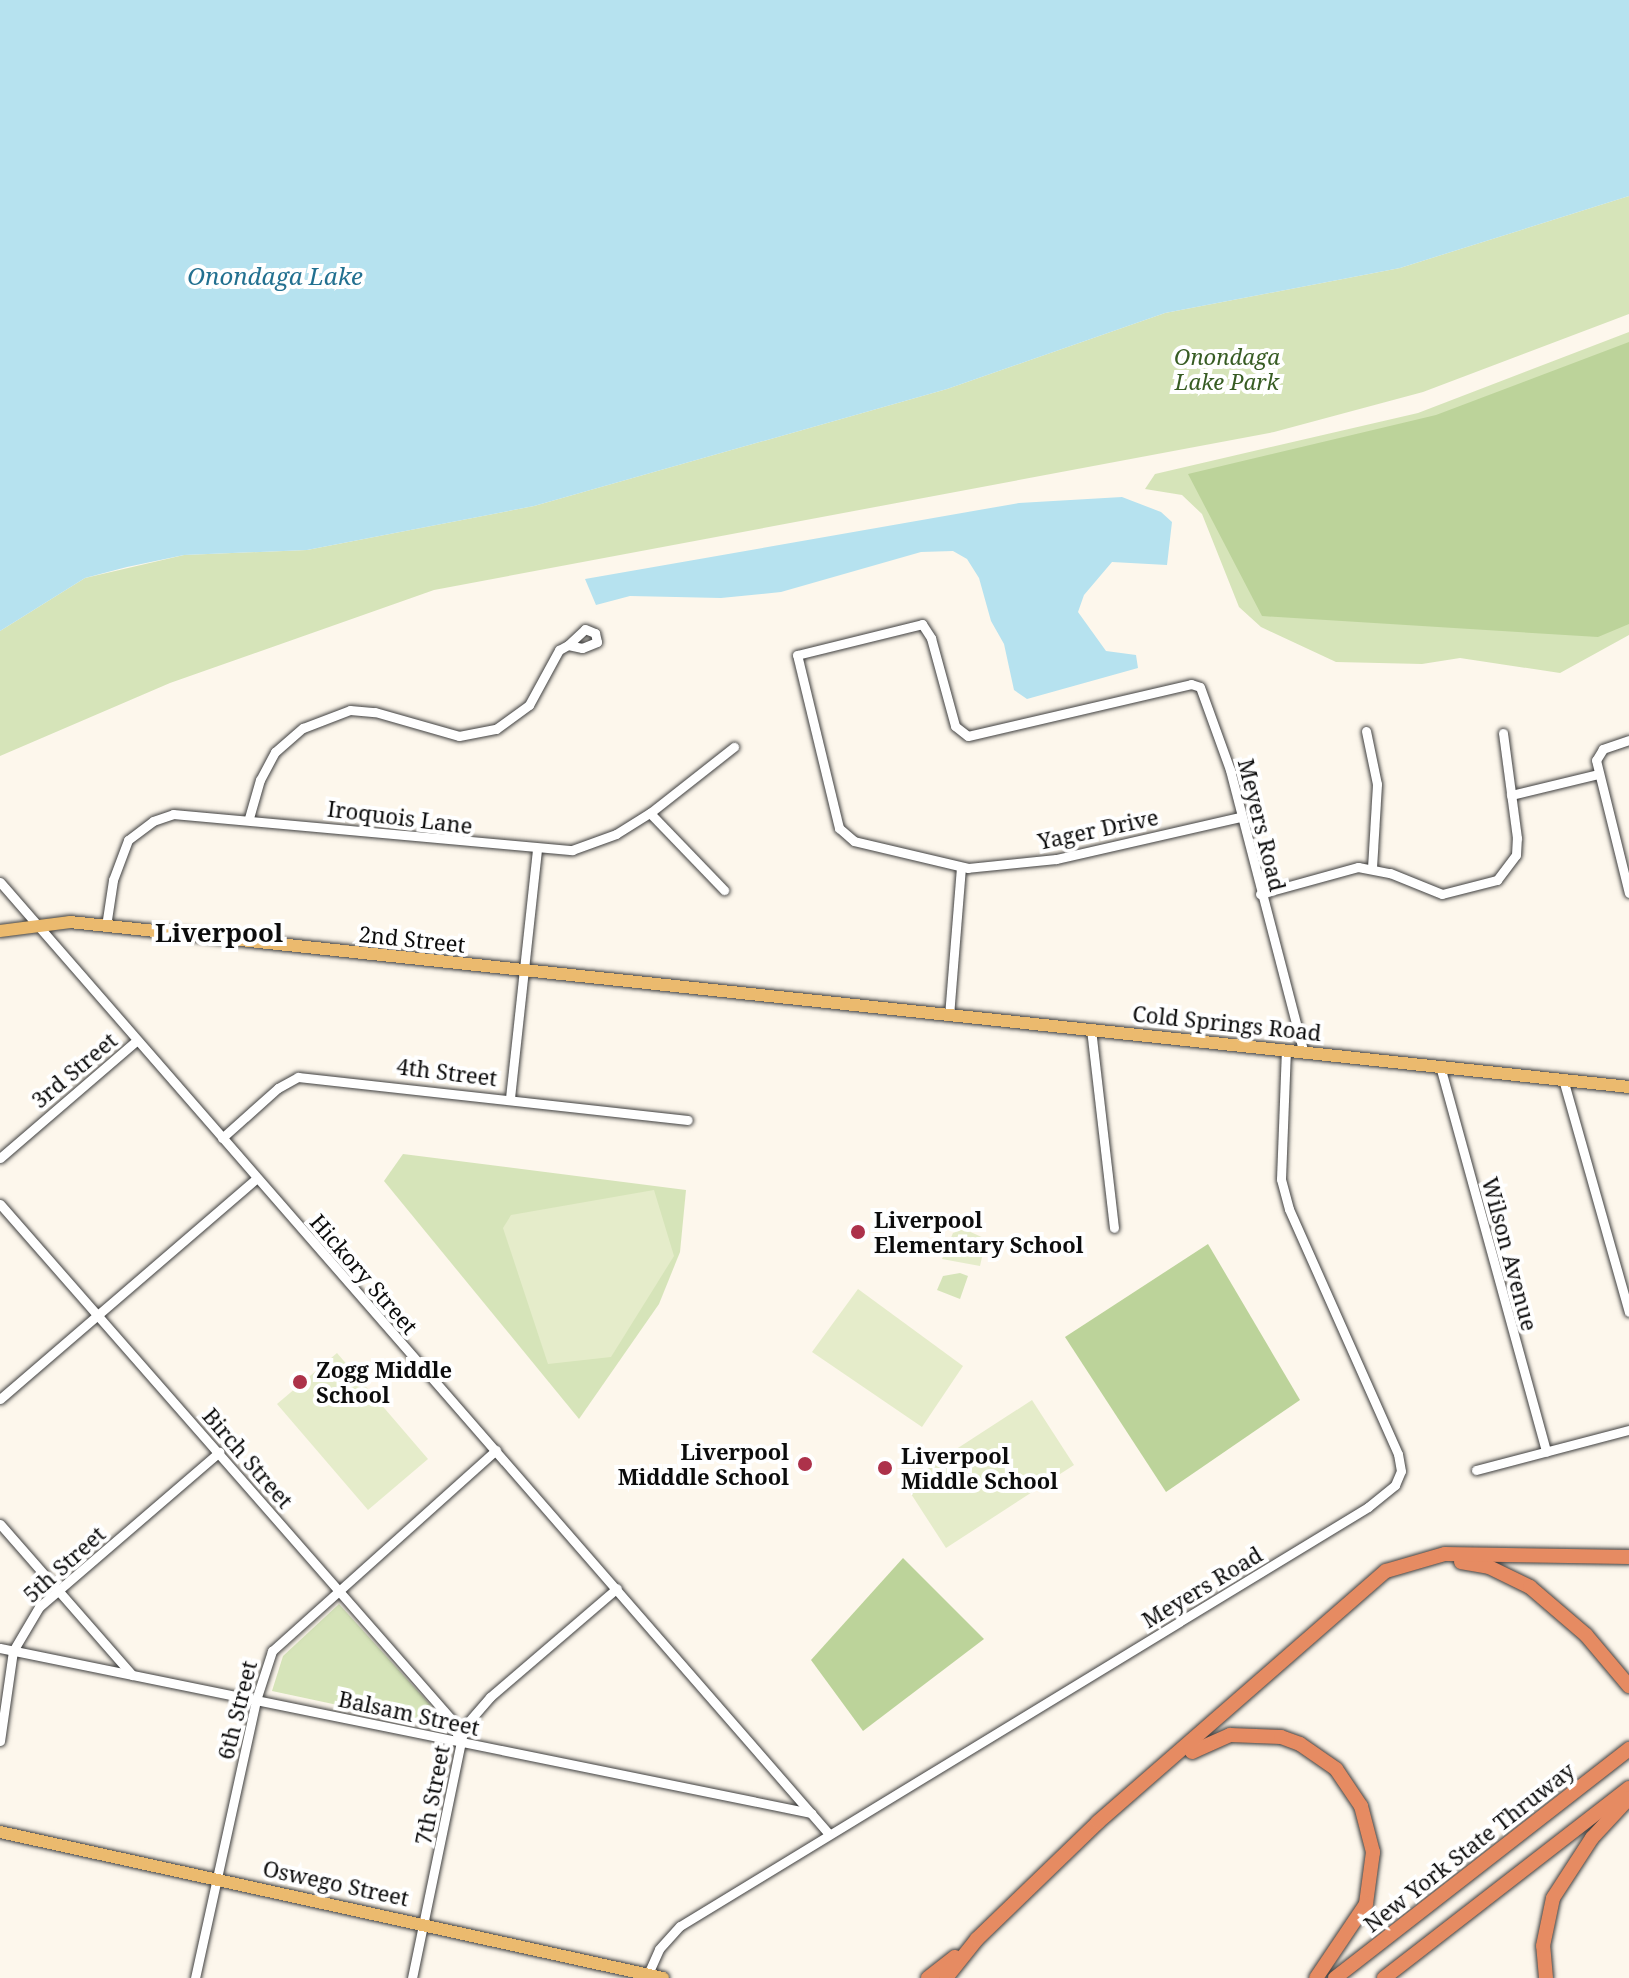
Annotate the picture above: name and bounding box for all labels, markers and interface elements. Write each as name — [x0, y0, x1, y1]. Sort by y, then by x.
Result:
water label: Onondaga Lake — [187, 262, 363, 290]
park label: Onondaga Lake Park — [1174, 343, 1280, 394]
street label: Meyers Road — [1233, 756, 1291, 894]
street label: Iroquois Lane — [326, 795, 474, 839]
street label: Yager Drive — [1035, 803, 1161, 855]
district label: Liverpool — [155, 917, 283, 949]
street label: 2nd Street — [357, 920, 467, 958]
street label: Cold Springs Road — [1131, 1000, 1323, 1046]
street label: 3rd Street — [26, 1027, 122, 1113]
street label: 4th Street — [395, 1053, 499, 1091]
street label: Wilson Avenue — [1477, 1174, 1543, 1334]
place label: Liverpool Elementary School — [874, 1206, 1083, 1258]
street label: Hickory Street — [305, 1209, 423, 1339]
marker: Liverpool Elementary School — [849, 1223, 867, 1241]
place label: Zogg Middle School — [316, 1356, 452, 1408]
marker: Zogg Middle School — [291, 1373, 309, 1391]
street label: Birch Street — [197, 1403, 299, 1513]
place label: Liverpool Midddle School — [618, 1438, 789, 1490]
place label: Liverpool Middle School — [901, 1442, 1058, 1494]
marker: Liverpool Midddle School — [796, 1455, 814, 1473]
marker: Liverpool Middle School — [876, 1459, 894, 1477]
street label: 5th Street — [18, 1520, 110, 1608]
street label: Meyers Road — [1137, 1541, 1267, 1633]
street label: 6th Street — [212, 1658, 262, 1762]
street label: Balsam Street — [336, 1685, 482, 1741]
street label: 7th Street — [409, 1743, 455, 1847]
street label: New York State Thruway — [1359, 1757, 1579, 1937]
street label: Oswego Street — [261, 1855, 411, 1911]

